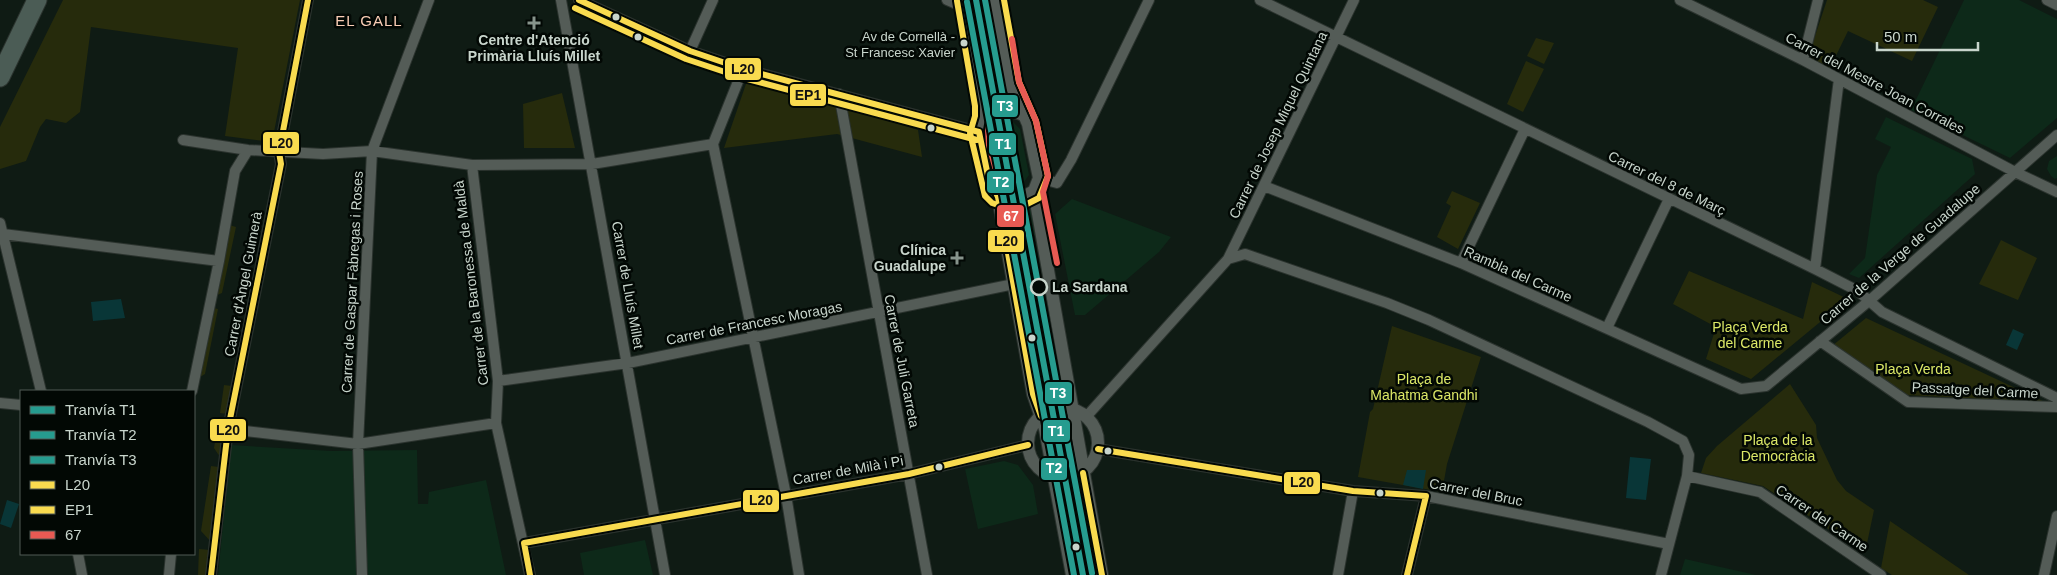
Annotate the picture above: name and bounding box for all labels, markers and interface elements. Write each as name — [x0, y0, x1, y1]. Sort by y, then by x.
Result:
district label: EL GALL — [335, 12, 403, 29]
unlabelled marker — [611, 12, 621, 22]
marker: Centre d'Atenció Primària Lluís Millet — [527, 16, 541, 30]
scale bar — [1877, 20, 1978, 52]
text: 50 m — [1884, 28, 1917, 45]
place label: Av de Cornellà - St Francesc Xavier — [845, 29, 956, 60]
street label: Carrer de Josep Miquel Quintana — [1226, 29, 1330, 221]
street label: Carrer del Mestre Joan Corrales — [1783, 29, 1967, 137]
place label: Centre d'Atenció Primària Lluís Millet — [468, 32, 600, 64]
unlabelled marker — [633, 32, 643, 42]
marker: Av de Cornellà - St Francesc Xavier — [959, 38, 969, 48]
line badge: L20 — [724, 57, 762, 81]
text: L20 — [731, 61, 755, 77]
line badge: EP1 — [789, 83, 827, 107]
text: EP1 — [795, 87, 821, 103]
line badge: T3 — [991, 94, 1019, 118]
text: T3 — [997, 98, 1013, 114]
unlabelled marker — [926, 123, 936, 133]
line badge: L20 — [262, 131, 300, 155]
line badge: T1 — [988, 132, 1017, 156]
text: L20 — [269, 135, 293, 151]
text: T1 — [995, 136, 1011, 152]
street label: Carrer del 8 de Març — [1606, 148, 1728, 218]
street label: Carrer de Gaspar Fàbregas i Roses — [338, 170, 366, 394]
line badge: T2 — [986, 170, 1015, 194]
text: T2 — [993, 174, 1009, 190]
street label: Carrer de la Baronessa de Maldà — [450, 179, 492, 386]
street label: Carrer de la Verge de Guadalupe — [1817, 180, 1983, 328]
line badge: 67 — [996, 204, 1025, 228]
text: 67 — [1003, 208, 1019, 224]
street label: Carrer d'Àngel Guimerà — [221, 210, 265, 358]
street label: Carrer de Lluís Millet — [609, 220, 647, 350]
line badge: L20 — [987, 229, 1025, 253]
text: L20 — [994, 233, 1018, 249]
place label: Clínica Guadalupe — [874, 242, 946, 274]
street label: Rambla del Carme — [1461, 243, 1575, 305]
marker: Clínica Guadalupe — [950, 251, 964, 265]
marker: La Sardana — [1030, 278, 1048, 296]
place label: La Sardana — [1052, 279, 1128, 295]
street label: Carrer de Juli Garreta — [881, 293, 923, 429]
street label: Carrer de Francesc Moragas — [665, 298, 843, 348]
park label: Plaça Verda del Carme — [1712, 319, 1788, 351]
unlabelled marker — [1027, 333, 1037, 343]
park label: Plaça Verda — [1875, 361, 1951, 377]
park label: Plaça de Mahatma Gandhi — [1370, 371, 1478, 403]
street label: Passatge del Carme — [1911, 379, 2039, 401]
line badge: T3 — [1044, 381, 1073, 405]
text: T3 — [1050, 385, 1066, 401]
legend — [20, 390, 195, 555]
text: Tranvía T1 — [65, 401, 137, 418]
line badge: L20 — [209, 418, 247, 442]
line badge: T1 — [1042, 419, 1071, 443]
text: L20 — [216, 422, 240, 438]
text: T1 — [1048, 423, 1064, 439]
text: Tranvía T2 — [65, 426, 137, 443]
park label: Plaça de la Democràcia — [1741, 432, 1816, 464]
unlabelled marker — [1103, 446, 1113, 456]
text: Tranvía T3 — [65, 451, 137, 468]
street label: Carrer de Milà i Pi — [791, 452, 905, 488]
line badge: T2 — [1040, 457, 1068, 481]
text: T2 — [1046, 460, 1062, 476]
unlabelled marker — [934, 462, 944, 472]
line badge: L20 — [1283, 471, 1321, 495]
text: L20 — [1290, 474, 1314, 490]
street label: Carrer del Bruc — [1428, 475, 1524, 509]
text: L20 — [65, 476, 90, 493]
street label: Carrer del Carme — [1773, 481, 1871, 555]
unlabelled marker — [1375, 488, 1385, 498]
line badge: L20 — [742, 489, 780, 513]
text: L20 — [749, 492, 773, 508]
text: EP1 — [65, 501, 93, 518]
text: 67 — [65, 526, 82, 543]
unlabelled marker — [1071, 542, 1081, 552]

